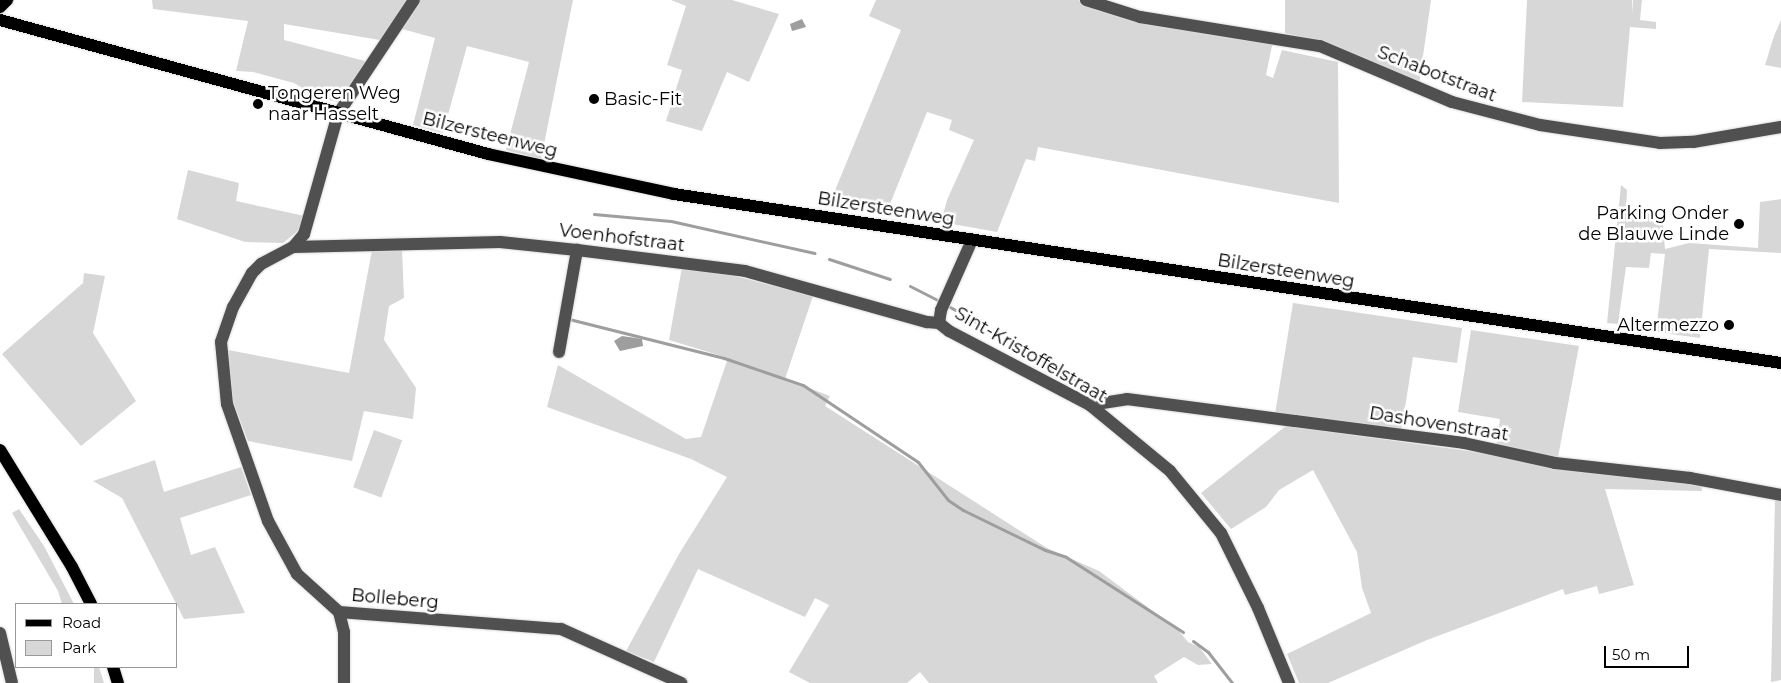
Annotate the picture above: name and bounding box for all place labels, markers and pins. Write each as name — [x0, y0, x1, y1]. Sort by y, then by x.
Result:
place label: Tongeren Weg naar Hasselt — [268, 83, 401, 126]
place label: Basic-Fit — [604, 88, 682, 110]
marker: Basic-Fit — [588, 93, 600, 105]
marker: Tongeren Weg naar Hasselt — [252, 98, 264, 110]
place label: Parking Onder de Blauwe Linde — [1578, 203, 1729, 245]
marker: Parking Onder de Blauwe Linde — [1733, 218, 1745, 230]
place label: Altermezzo — [1617, 314, 1719, 336]
marker: Altermezzo — [1723, 319, 1735, 331]

